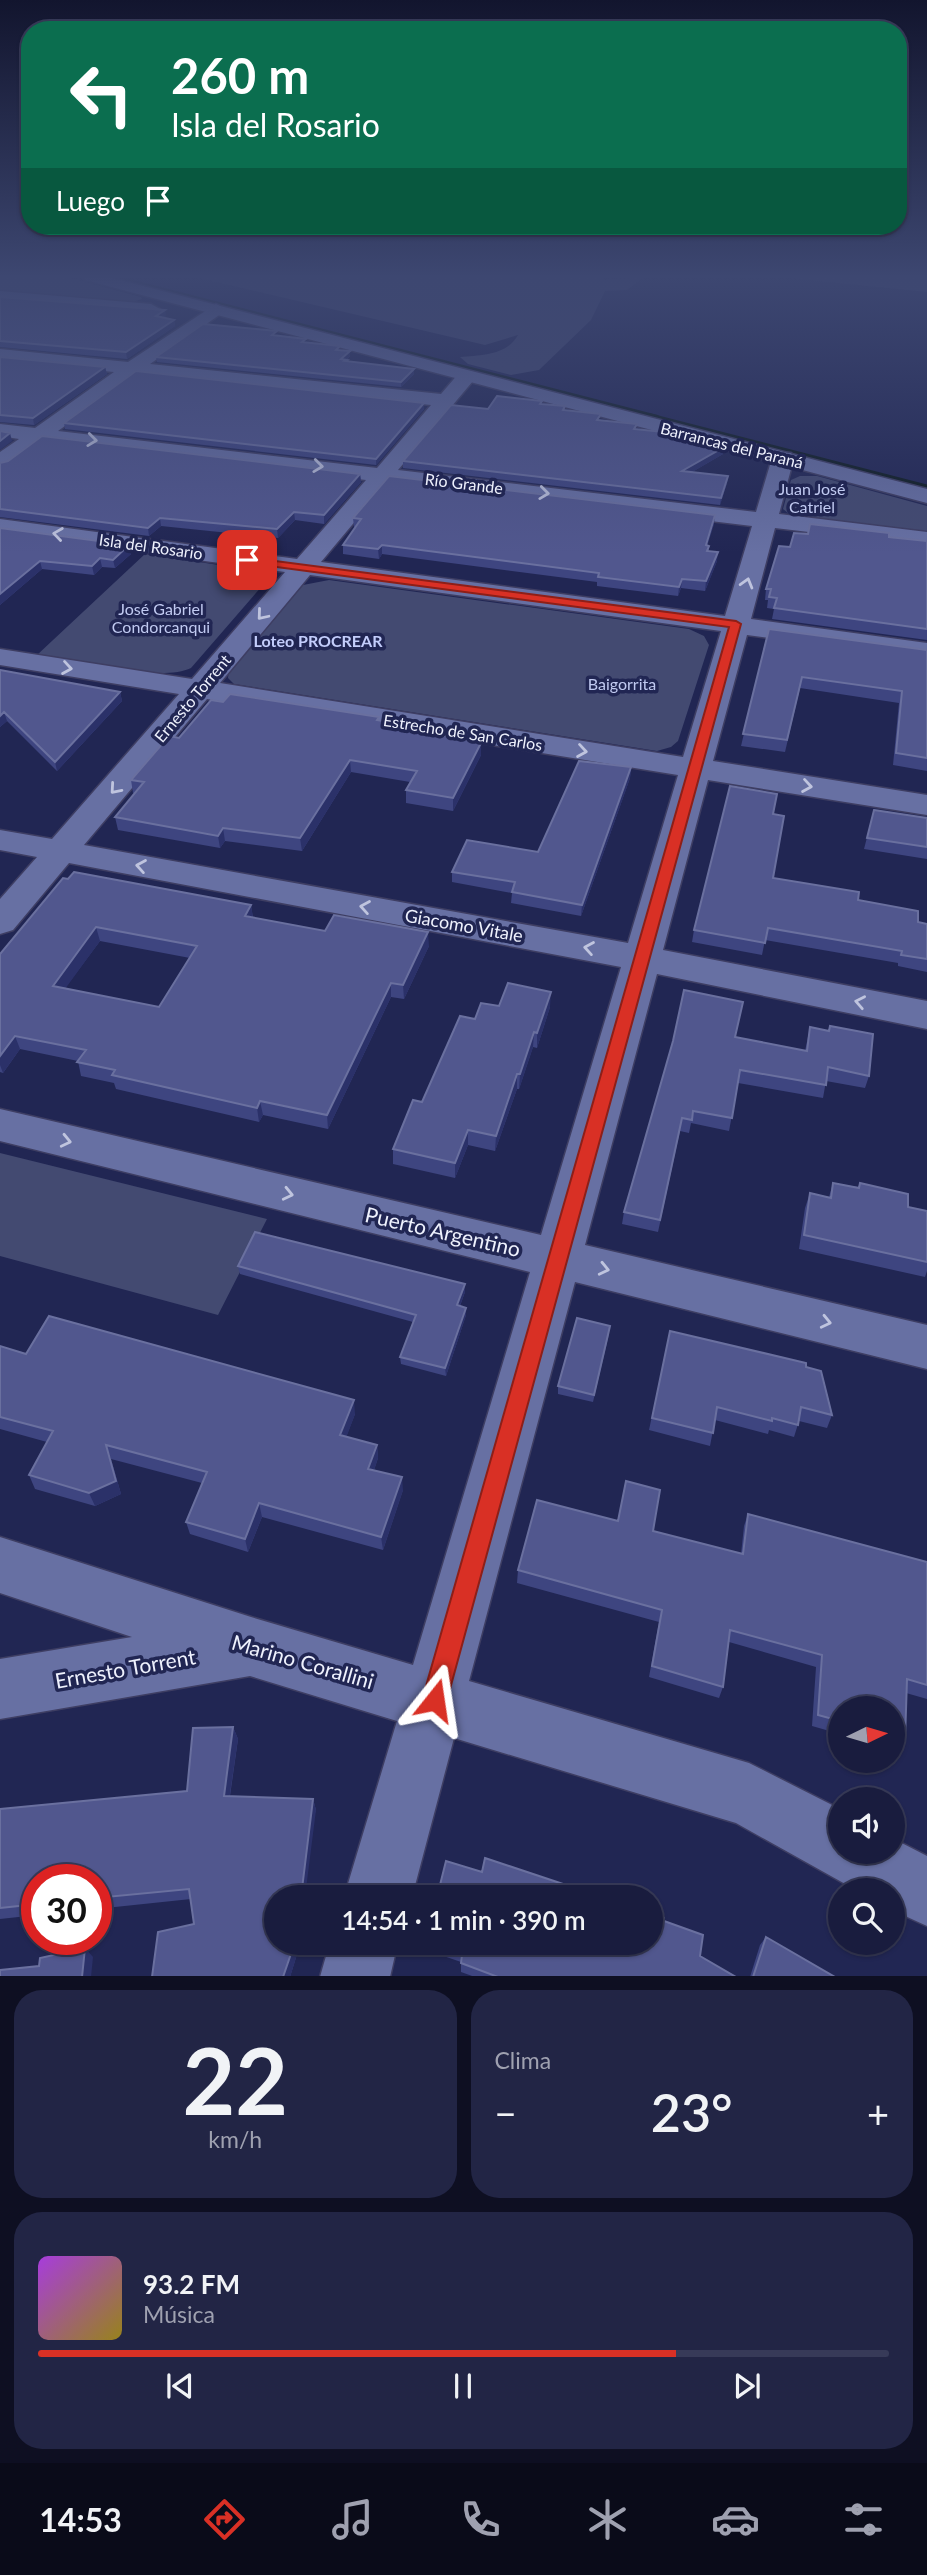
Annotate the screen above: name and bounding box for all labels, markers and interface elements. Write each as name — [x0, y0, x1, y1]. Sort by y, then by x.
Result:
text: 260 m — [171, 46, 309, 104]
icon: left — [56, 49, 147, 140]
text: Isla del Rosario — [171, 105, 380, 144]
icon: arrive — [139, 182, 177, 220]
text: Luego — [56, 185, 125, 217]
street label: Barrancas del Paraná — [659, 418, 805, 472]
one-way arrow — [86, 433, 98, 448]
one-way arrow — [312, 459, 324, 474]
street label: Río Grande — [424, 469, 504, 497]
park label: Juan José Catriel — [779, 479, 845, 516]
one-way arrow — [538, 485, 550, 500]
one-way arrow — [52, 526, 64, 541]
street label: Isla del Rosario — [98, 529, 204, 563]
pin — [217, 530, 277, 590]
icon: arrive — [228, 541, 266, 579]
one-way arrow — [739, 577, 754, 589]
park label: José Gabriel Condorcanqui — [112, 599, 210, 636]
one-way arrow — [258, 607, 270, 620]
district label: Loteo PROCREAR — [254, 631, 383, 650]
street label: Ernesto Torrent — [150, 650, 234, 746]
one-way arrow — [61, 660, 73, 675]
park label: Baigorrita — [588, 674, 656, 693]
street label: Estrecho de San Carlos — [382, 710, 544, 754]
one-way arrow — [576, 743, 588, 758]
one-way arrow — [801, 779, 813, 794]
one-way arrow — [110, 781, 123, 793]
one-way arrow — [135, 859, 147, 874]
one-way arrow — [359, 900, 371, 915]
street label: Giacomo Vitale — [403, 904, 525, 946]
one-way arrow — [583, 941, 595, 956]
one-way arrow — [854, 995, 866, 1010]
one-way arrow — [60, 1133, 72, 1147]
one-way arrow — [282, 1186, 294, 1200]
street label: Puerto Argentino — [363, 1201, 523, 1261]
one-way arrow — [598, 1261, 610, 1276]
one-way arrow — [819, 1314, 831, 1329]
street label: Marino Corallini — [229, 1629, 377, 1693]
street label: Ernesto Torrent — [53, 1643, 198, 1693]
position arrow — [398, 1663, 472, 1737]
north arrow — [828, 1696, 905, 1773]
map controls — [828, 1696, 905, 1955]
button: sound — [828, 1787, 905, 1864]
speed limit sign: 30 — [21, 1864, 112, 1955]
button: search — [828, 1878, 905, 1955]
text: 14:54 · 1 min · 390 m — [341, 1904, 586, 1936]
text: 22 — [182, 2025, 288, 2134]
text: Clima — [495, 2046, 551, 2074]
text: 23° — [651, 2081, 733, 2143]
text: − — [495, 2090, 517, 2136]
text: + — [867, 2090, 889, 2136]
text: km/h — [208, 2125, 262, 2153]
text: 93.2 FM — [143, 2268, 240, 2300]
text: Música — [143, 2300, 215, 2328]
icon: previous — [161, 2367, 199, 2405]
icon: pause — [444, 2367, 482, 2405]
icon: next — [728, 2367, 766, 2405]
icon: directions — [200, 2495, 249, 2544]
icon: music — [328, 2495, 377, 2544]
icon: phone — [456, 2495, 505, 2544]
icon: climate — [583, 2495, 632, 2544]
icon: car — [711, 2495, 760, 2544]
icon: filters — [839, 2495, 888, 2544]
text: 14:53 — [39, 2500, 122, 2539]

